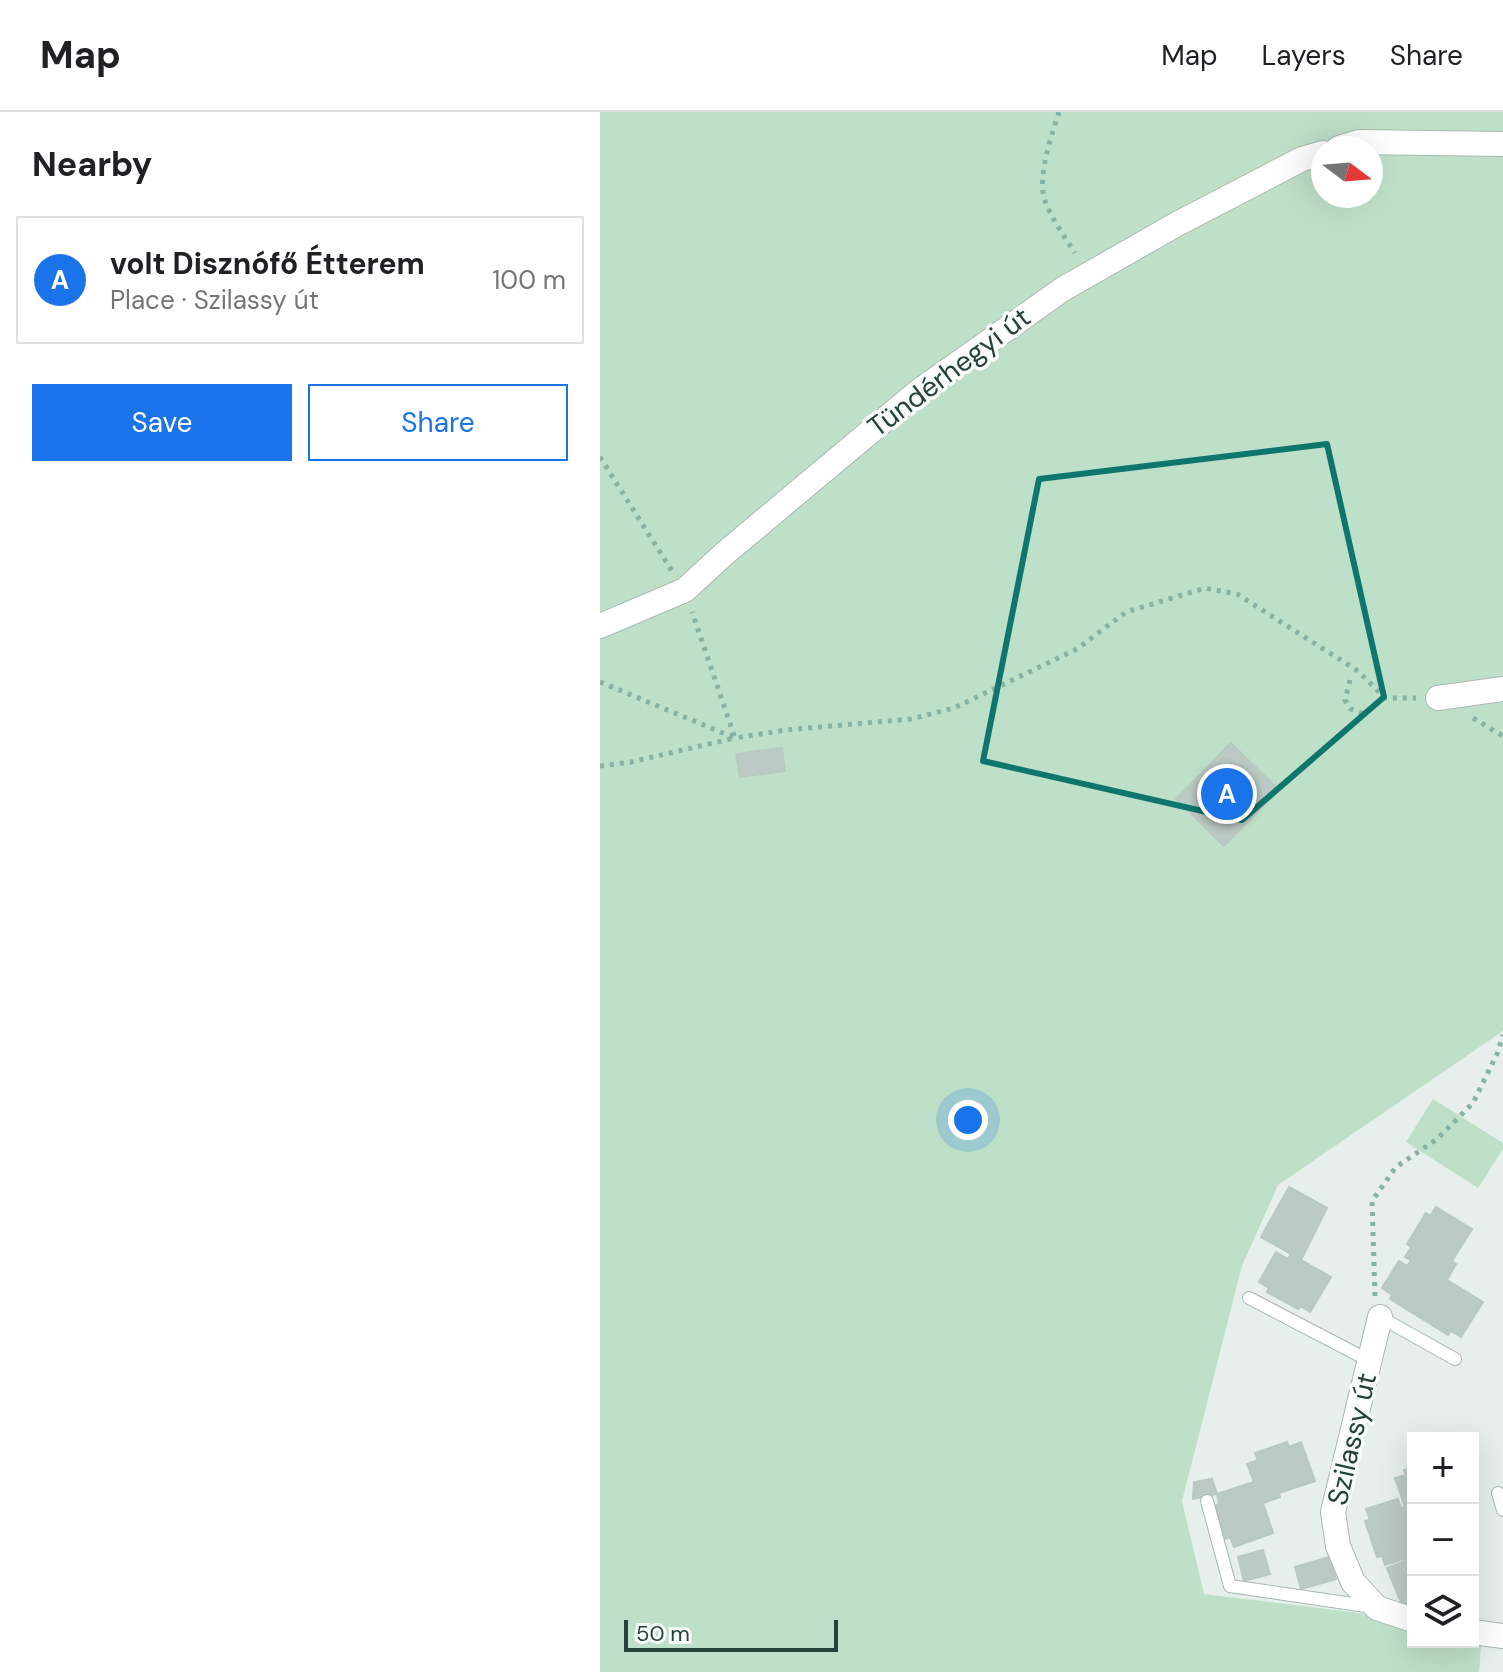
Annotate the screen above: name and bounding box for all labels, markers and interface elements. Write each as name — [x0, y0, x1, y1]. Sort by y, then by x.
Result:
text: Map — [40, 30, 121, 80]
text: Map — [1161, 37, 1218, 74]
text: Layers — [1262, 37, 1346, 74]
text: Share — [1390, 37, 1463, 74]
north arrow — [1311, 136, 1383, 208]
text: Nearby — [32, 142, 152, 187]
text: volt Disznófő Étterem — [110, 244, 425, 283]
text: A — [51, 263, 69, 297]
text: 100 m — [492, 263, 566, 297]
text: Place · Szilassy út — [110, 283, 319, 317]
street label: Tündérhegyi út — [860, 299, 1038, 445]
button: Save — [32, 384, 292, 461]
button: Share — [308, 384, 568, 461]
pin: A — [1201, 764, 1253, 824]
your location — [948, 1100, 988, 1140]
street label: Szilassy út — [1319, 1369, 1385, 1509]
map controls — [1407, 1432, 1479, 1648]
button: + — [1407, 1432, 1479, 1504]
button: − — [1407, 1504, 1479, 1576]
button: layers — [1407, 1576, 1479, 1648]
scale bar — [624, 1616, 838, 1652]
text: 50 m — [636, 1619, 690, 1648]

